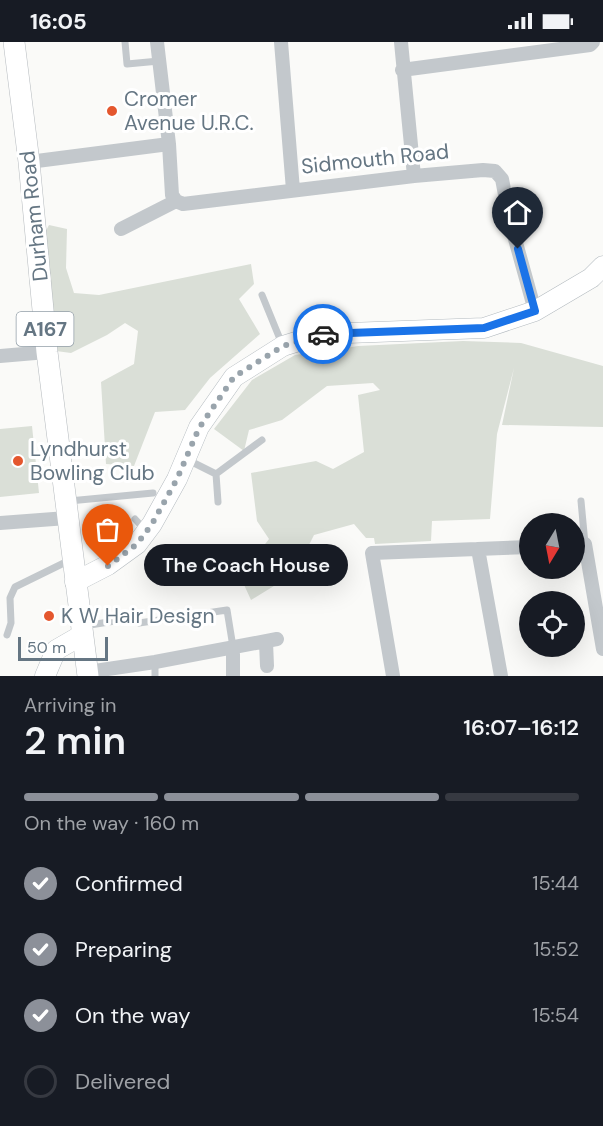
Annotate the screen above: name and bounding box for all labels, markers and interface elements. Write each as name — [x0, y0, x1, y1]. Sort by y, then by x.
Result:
text: 16:05 — [30, 7, 87, 36]
place label: Cromer Avenue U.R.C. — [124, 85, 254, 137]
marker: Cromer Avenue U.R.C. — [105, 104, 119, 118]
street label: Sidmouth Road — [300, 137, 450, 181]
street label: Durham Road — [13, 149, 55, 283]
pin — [492, 187, 543, 249]
icon: home — [501, 196, 534, 229]
courier — [293, 304, 353, 364]
road number: A167 — [16, 312, 74, 346]
icon: car — [307, 318, 340, 351]
place label: Lyndhurst Bowling Club — [30, 435, 155, 487]
marker: Lyndhurst Bowling Club — [11, 454, 25, 468]
pin — [82, 504, 133, 566]
icon: bag — [91, 513, 124, 546]
north arrow — [519, 513, 585, 579]
map controls — [519, 513, 585, 657]
callout: The Coach House — [144, 545, 348, 587]
text: The Coach House — [162, 552, 330, 578]
button: locate — [519, 591, 585, 657]
place label: K W Hair Design — [61, 602, 215, 630]
marker: K W Hair Design — [42, 609, 56, 623]
scale bar — [18, 634, 108, 662]
text: 50 m — [27, 637, 66, 658]
text: Arriving in — [24, 692, 116, 718]
text: 16:07–16:12 — [463, 713, 579, 742]
text: 2 min — [24, 715, 126, 766]
text: On the way · 160 m — [24, 810, 199, 836]
icon: check — [24, 867, 57, 900]
text: Confirmed — [75, 869, 183, 898]
text: 15:44 — [532, 870, 579, 896]
icon: check — [24, 933, 57, 966]
text: Preparing — [75, 935, 172, 964]
text: 15:52 — [533, 936, 579, 962]
icon: check — [24, 999, 57, 1032]
text: On the way — [75, 1001, 190, 1030]
text: 15:54 — [532, 1002, 579, 1028]
text: Delivered — [75, 1067, 170, 1096]

